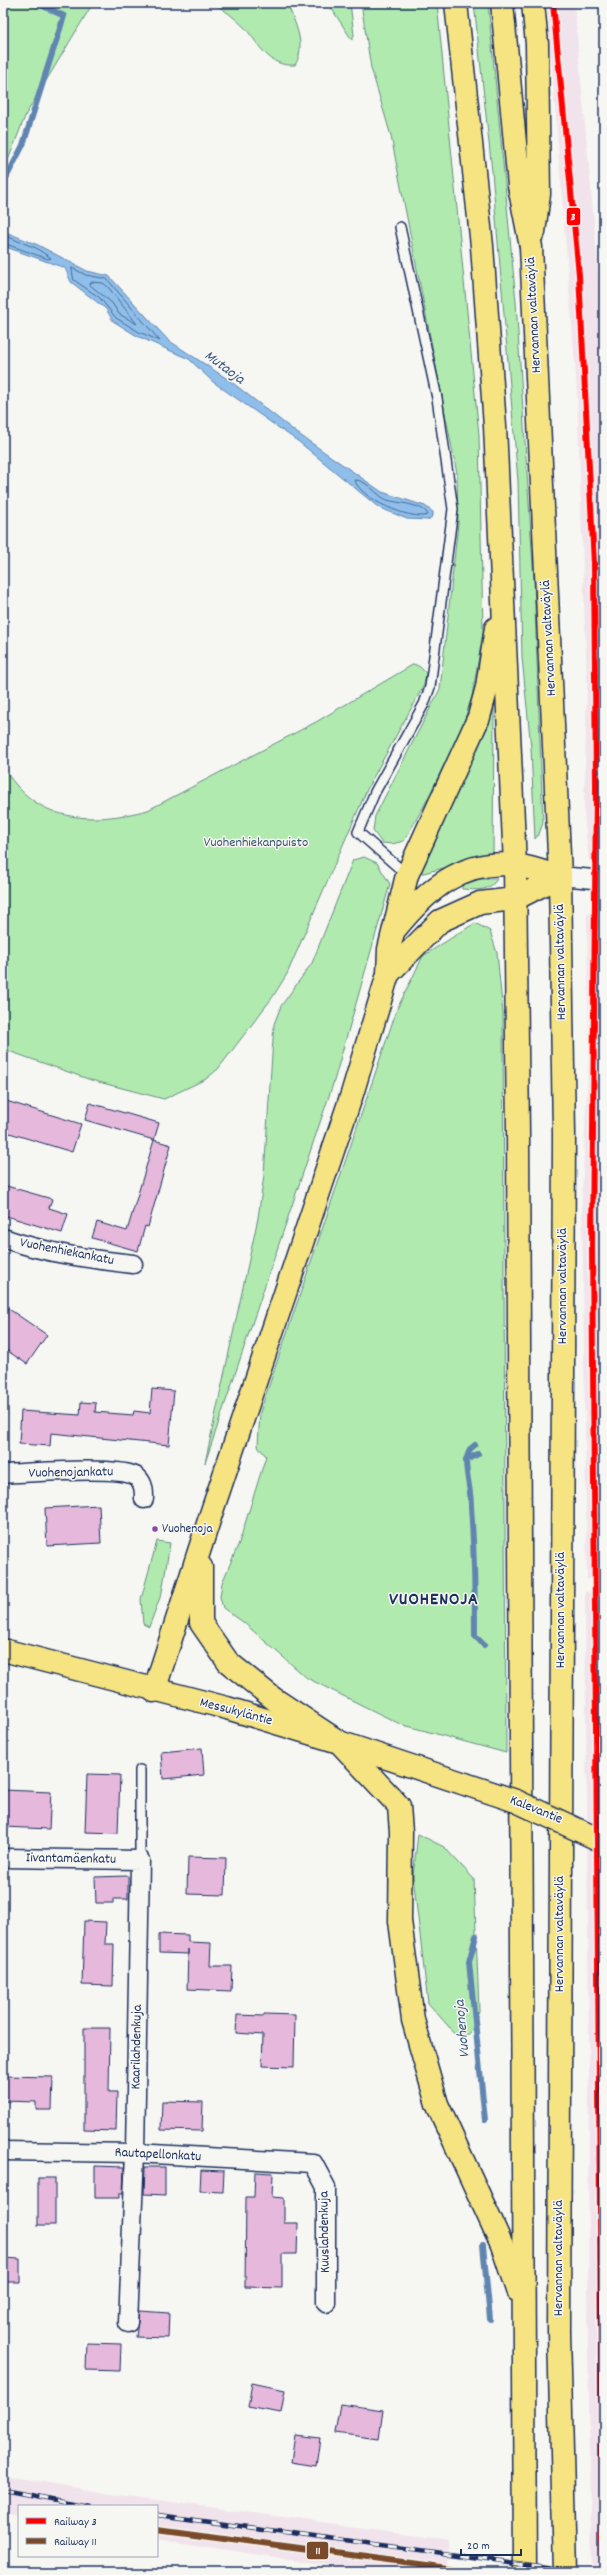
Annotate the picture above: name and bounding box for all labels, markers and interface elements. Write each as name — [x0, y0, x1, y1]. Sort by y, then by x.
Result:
line badge: 3 — [566, 207, 581, 226]
text: 3 — [571, 210, 576, 226]
street label: Hervannan valtaväylä — [521, 256, 547, 374]
water label: Mutaoja — [199, 346, 250, 391]
street label: Hervannan valtaväylä — [536, 579, 562, 697]
park label: Vuohenhiekanpuisto — [204, 833, 308, 853]
street label: Hervannan valtaväylä — [550, 904, 572, 1020]
street label: Hervannan valtaväylä — [553, 1228, 573, 1344]
street label: Vuohenhiekankatu — [18, 1233, 116, 1271]
street label: Vuohenojankatu — [29, 1462, 113, 1484]
place label: Vuohenoja — [162, 1520, 214, 1539]
marker: Vuohenoja — [150, 1524, 160, 1534]
street label: Hervannan valtaväylä — [551, 1552, 571, 1668]
district label: VUOHENOJA — [389, 1588, 479, 1613]
street label: Messukyläntie — [198, 1693, 274, 1731]
street label: Kalevantie — [507, 1790, 565, 1830]
street label: Iivantamäenkatu — [26, 1848, 116, 1870]
street label: Hervannan valtaväylä — [550, 1876, 570, 1992]
water label: Vuohenoja — [449, 1998, 477, 2059]
street label: Kaarilahdenkuja — [126, 2004, 148, 2090]
street label: Rautapellonkatu — [114, 2143, 202, 2167]
street label: Kuuslahdenkuja — [314, 2190, 336, 2273]
street label: Hervannan valtaväylä — [549, 2200, 569, 2316]
legend — [18, 2505, 158, 2557]
text: Railway 3 — [54, 2514, 97, 2531]
scale bar — [461, 2531, 521, 2557]
text: Railway 11 — [54, 2534, 97, 2551]
text: 20 m — [467, 2538, 490, 2555]
line badge: 11 — [306, 2541, 329, 2560]
text: 11 — [316, 2544, 320, 2560]

